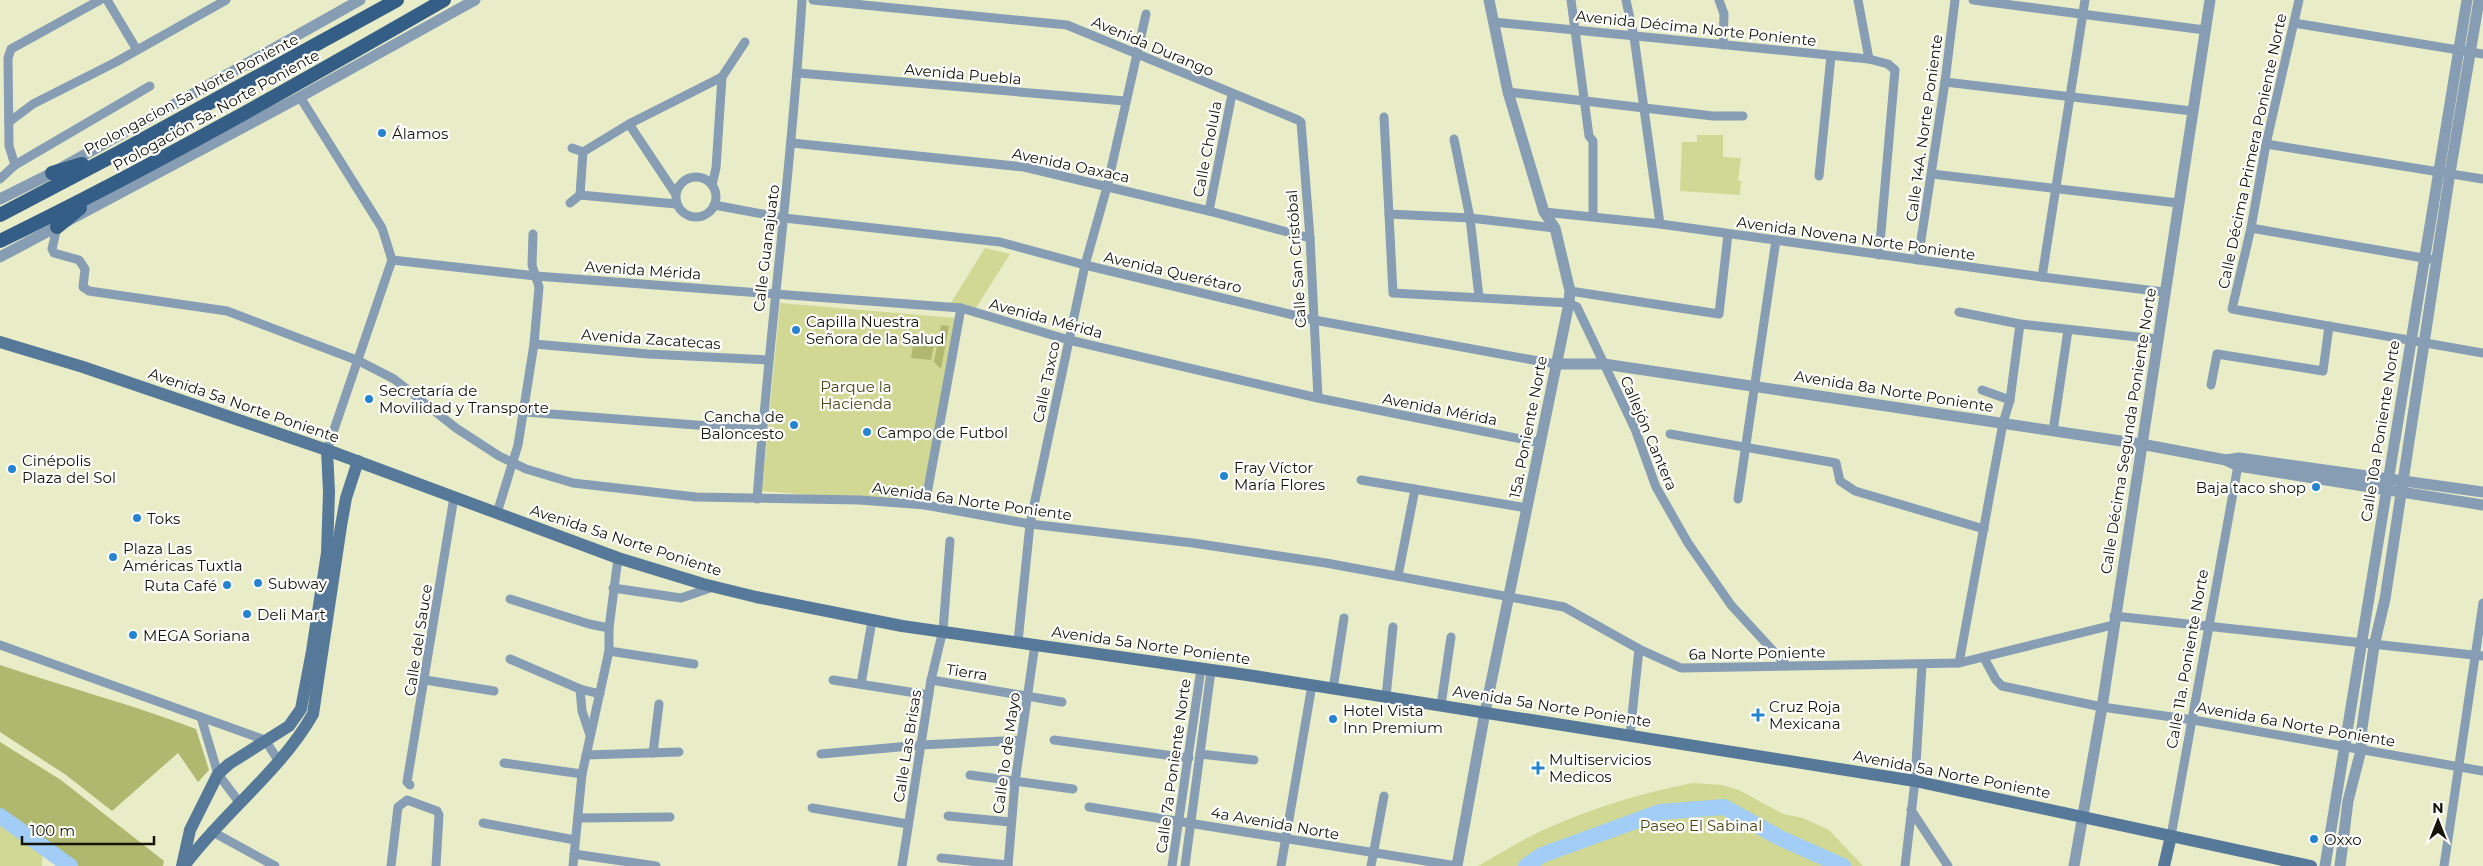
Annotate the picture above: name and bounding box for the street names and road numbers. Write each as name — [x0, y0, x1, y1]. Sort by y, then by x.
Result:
street label: Avenida Décima Norte Poniente — [1575, 6, 1817, 50]
street label: Calle Décima Primera Poniente Norte — [2213, 11, 2291, 291]
street label: Avenida Durango — [1089, 12, 1217, 80]
street label: Prolongacion 5a Norte Poniente — [80, 29, 302, 159]
street label: Calle 14A. Norte Poniente — [1901, 33, 1947, 223]
street label: Prologación 5a. Norte Poniente — [109, 45, 323, 175]
street label: Avenida Puebla — [904, 59, 1022, 89]
street label: Calle Cholula — [1188, 99, 1226, 199]
street label: Avenida Oaxaca — [1010, 143, 1132, 187]
street label: Calle Guanajuato — [749, 183, 783, 313]
street label: Calle San Cristóbal — [1282, 189, 1310, 329]
street label: Avenida Novena Norte Poniente — [1736, 212, 1976, 264]
street label: Avenida Querétaro — [1102, 247, 1244, 297]
street label: Avenida Mérida — [584, 256, 702, 284]
street label: Calle Décima Segunda Poniente Norte — [2096, 287, 2160, 575]
street label: Avenida Mérida — [987, 294, 1105, 342]
street label: Avenida Zacatecas — [581, 325, 721, 353]
street label: Calle Taxco — [1028, 339, 1064, 425]
street label: Calle 10a Poniente Norte — [2356, 339, 2404, 523]
street label: 15a. Poniente Norte — [1505, 354, 1551, 500]
street label: Avenida 5a Norte Poniente — [146, 363, 342, 447]
street label: Avenida 8a Norte Poniente — [1793, 366, 1995, 416]
street label: Callejón Cantera — [1616, 373, 1682, 493]
street label: Avenida Mérida — [1381, 389, 1499, 429]
street label: Avenida 6a Norte Poniente — [871, 478, 1073, 524]
street label: Avenida 5a Norte Poniente — [528, 500, 724, 580]
street label: Calle 11a. Poniente Norte — [2162, 568, 2212, 750]
street label: Calle del Sauce — [400, 583, 436, 697]
street label: Avenida 5a Norte Poniente — [1050, 622, 1252, 668]
street label: 6a Norte Poniente — [1688, 642, 1826, 664]
street label: Tierra — [945, 659, 989, 685]
street label: Calle 7a Poniente Norte — [1151, 677, 1195, 855]
street label: Avenida 5a Norte Poniente — [1451, 681, 1653, 731]
street label: Calle Las Brisas — [889, 688, 925, 804]
street label: Calle 1o de Mayo — [988, 691, 1024, 815]
street label: Avenida 6a Norte Poniente — [2195, 697, 2397, 751]
street label: Avenida 5a Norte Poniente — [1852, 746, 2052, 802]
street label: 4a Avenida Norte — [1209, 802, 1341, 844]

